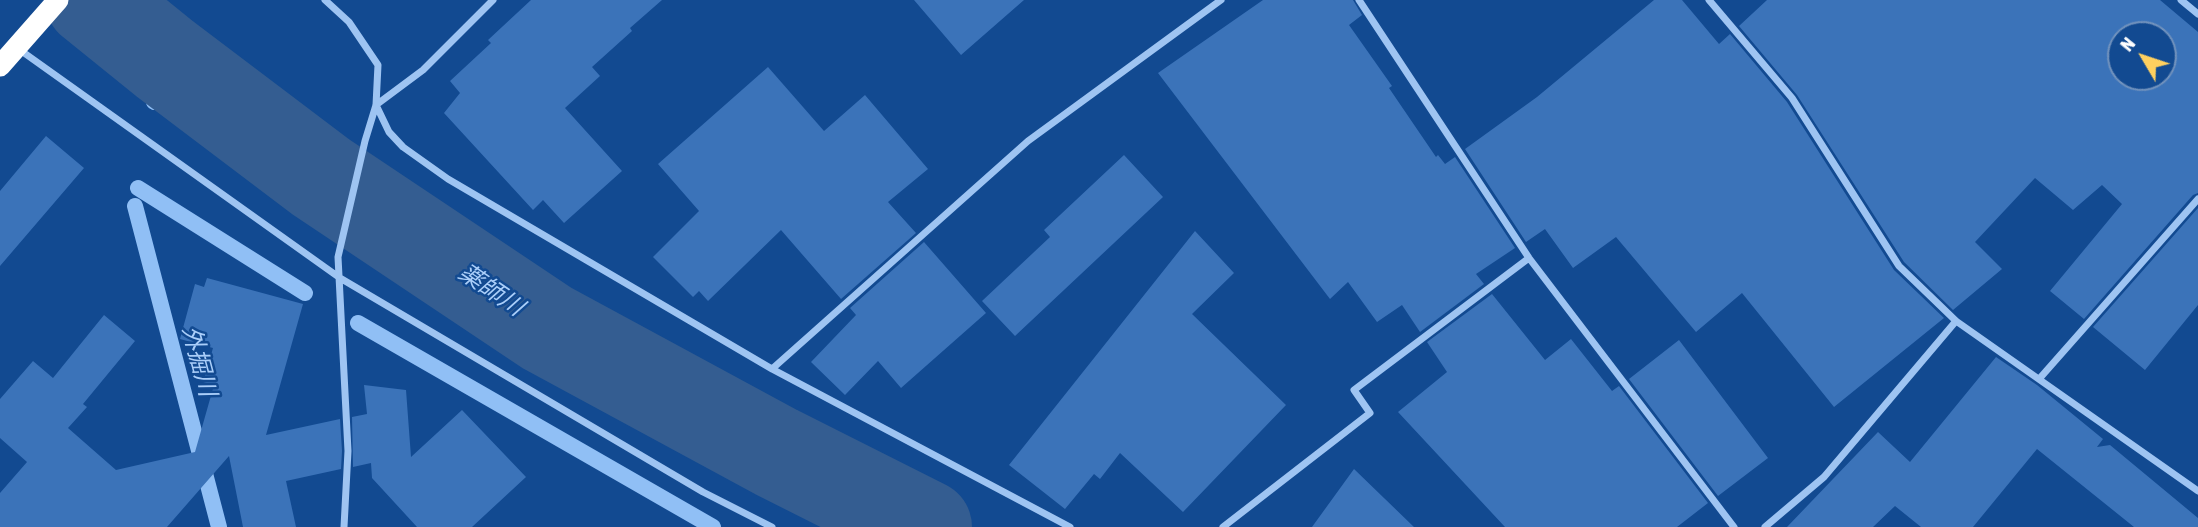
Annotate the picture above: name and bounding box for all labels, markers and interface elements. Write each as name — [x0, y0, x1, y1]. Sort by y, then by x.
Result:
north arrow — [2107, 21, 2177, 91]
text: N — [2115, 33, 2139, 55]
water label: 薬師川 — [453, 258, 529, 322]
water label: 外掘川 — [176, 322, 222, 400]

